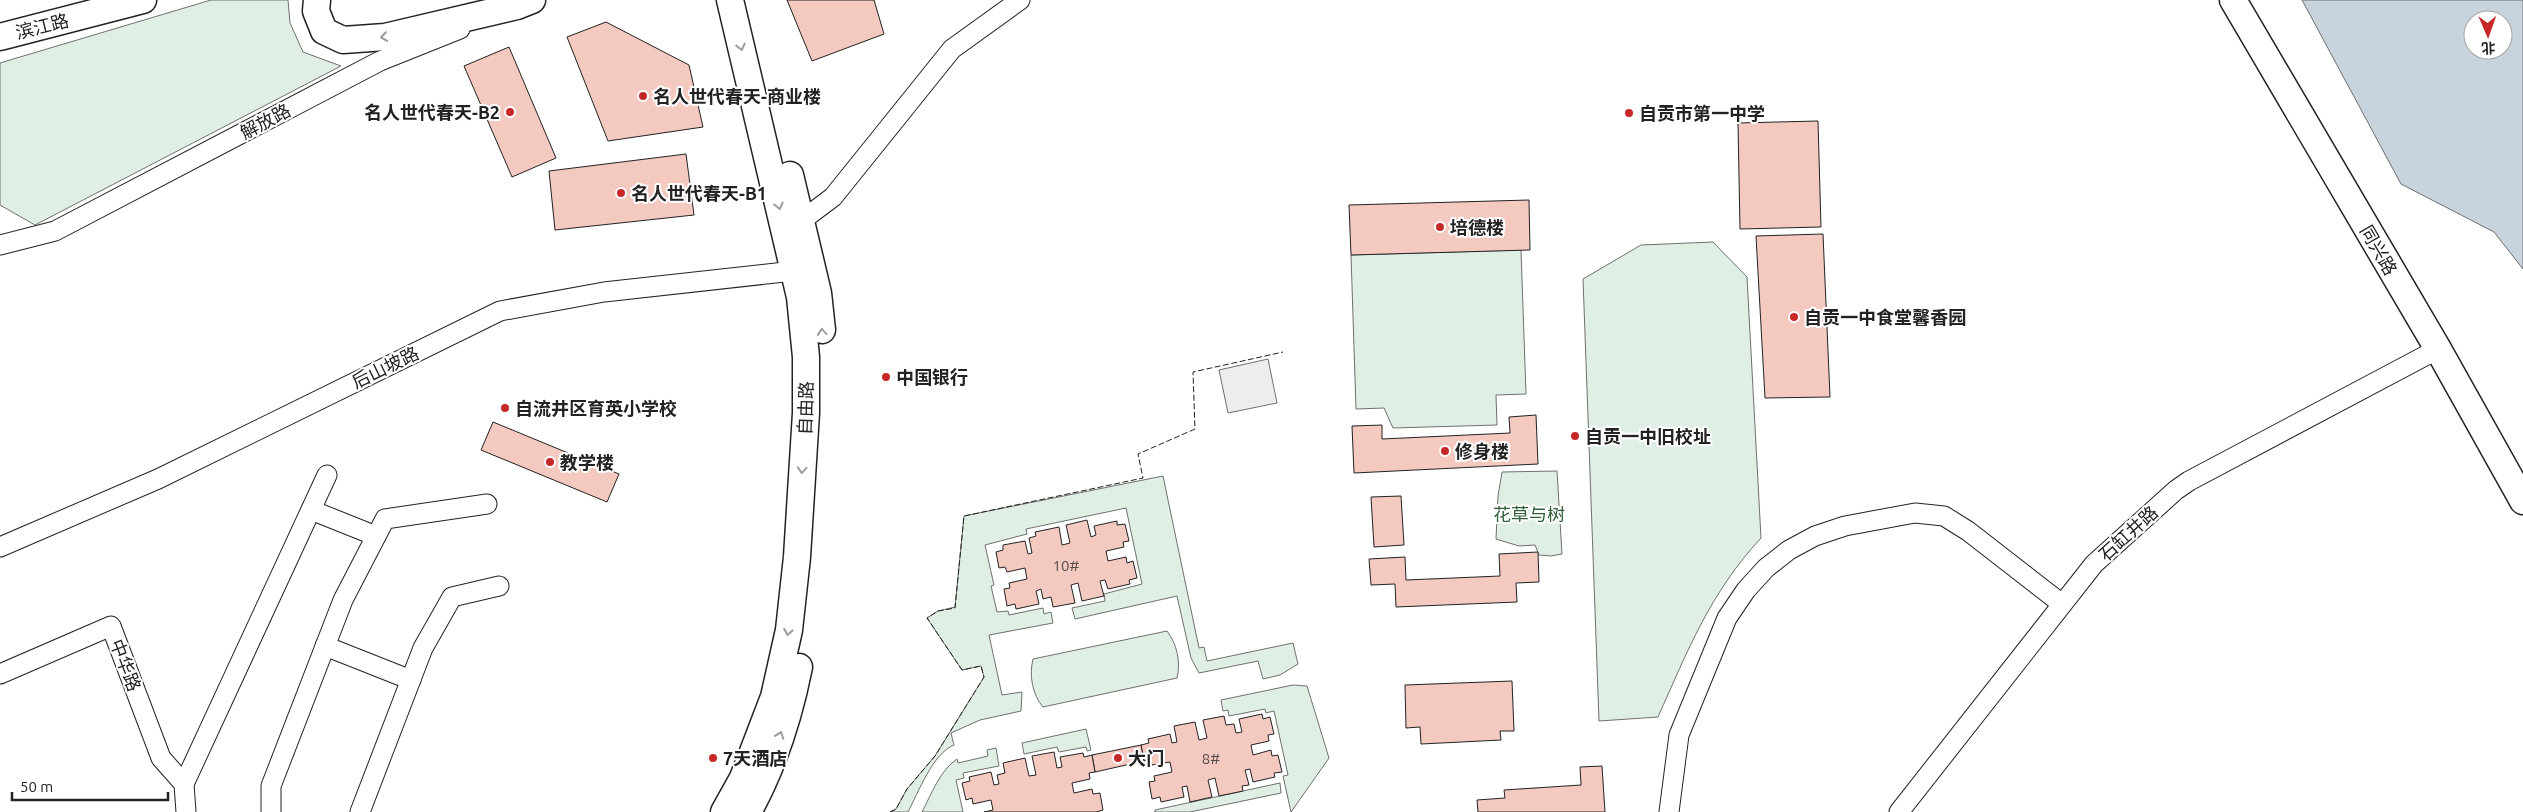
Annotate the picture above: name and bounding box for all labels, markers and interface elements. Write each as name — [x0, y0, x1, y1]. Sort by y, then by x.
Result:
street label: 滨江路 — [13, 10, 71, 42]
north arrow — [2463, 10, 2513, 60]
one-way arrow — [379, 31, 388, 41]
text: 北 — [2481, 40, 2496, 56]
one-way arrow — [735, 43, 746, 52]
place label: 名人世代春天-商业楼 — [653, 86, 821, 106]
marker: 名人世代春天-商业楼 — [637, 90, 649, 102]
street label: 解放路 — [236, 99, 294, 143]
place label: 名人世代春天-B2 — [364, 102, 500, 122]
place label: 自贡市第一中学 — [1639, 103, 1765, 123]
marker: 名人世代春天-B2 — [504, 106, 516, 118]
marker: 自贡市第一中学 — [1623, 107, 1635, 119]
place label: 名人世代春天-B1 — [631, 183, 767, 203]
marker: 名人世代春天-B1 — [615, 187, 627, 199]
one-way arrow — [773, 201, 784, 210]
place label: 培德楼 — [1450, 217, 1504, 237]
marker: 培德楼 — [1434, 221, 1446, 233]
street label: 同兴路 — [2357, 222, 2401, 278]
place label: 自贡一中食堂馨香园 — [1804, 307, 1966, 327]
marker: 自贡一中食堂馨香园 — [1788, 311, 1800, 323]
one-way arrow — [816, 327, 827, 335]
street label: 后山坡路 — [348, 342, 422, 392]
place label: 中国银行 — [896, 367, 968, 387]
marker: 中国银行 — [880, 371, 892, 383]
street label: 自由路 — [794, 381, 816, 435]
place label: 自流井区育英小学校 — [515, 398, 677, 418]
marker: 自流井区育英小学校 — [499, 402, 511, 414]
place label: 自贡一中旧校址 — [1585, 426, 1711, 446]
marker: 自贡一中旧校址 — [1569, 430, 1581, 442]
place label: 修身楼 — [1455, 441, 1509, 461]
marker: 修身楼 — [1439, 445, 1451, 457]
place label: 教学楼 — [560, 452, 614, 472]
marker: 教学楼 — [544, 456, 556, 468]
one-way arrow — [797, 466, 808, 474]
street label: 石缸井路 — [2095, 501, 2161, 565]
park label: 花草与树 — [1493, 504, 1565, 524]
house number: 10# — [1053, 557, 1080, 574]
one-way arrow — [784, 628, 794, 636]
street label: 中华路 — [107, 636, 145, 694]
one-way arrow — [775, 731, 785, 740]
place label: 7天酒店 — [723, 748, 787, 768]
place label: 大门 — [1128, 748, 1164, 768]
house number: 8# — [1202, 750, 1220, 767]
marker: 7天酒店 — [707, 752, 719, 764]
marker: 大门 — [1112, 752, 1124, 764]
scale bar — [12, 770, 169, 802]
text: 50 m — [20, 778, 53, 795]

